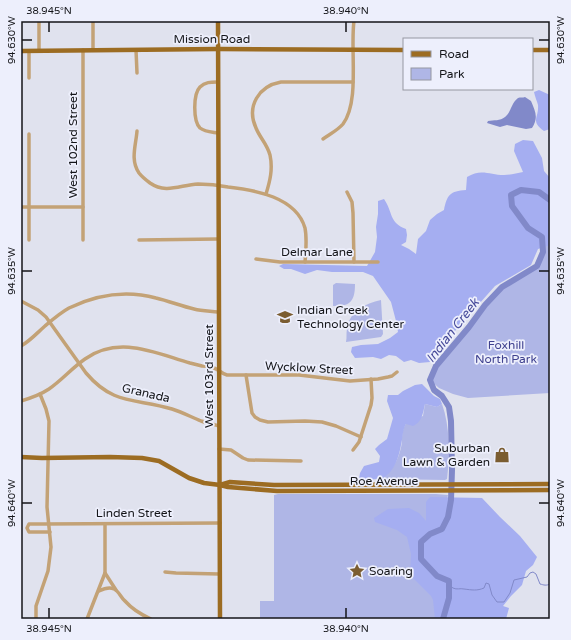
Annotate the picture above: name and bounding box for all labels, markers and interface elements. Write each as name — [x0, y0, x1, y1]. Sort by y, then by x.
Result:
text: 38.945°N — [26, 5, 72, 17]
text: 38.940°N — [323, 5, 369, 17]
text: 94.630°W — [6, 16, 18, 64]
text: 94.630°W — [555, 16, 567, 64]
street label: Mission Road — [174, 32, 250, 46]
legend — [403, 38, 533, 90]
text: Road — [439, 47, 469, 61]
text: Park — [439, 67, 465, 81]
street label: West 102nd Street — [66, 91, 80, 198]
street label: Delmar Lane — [281, 245, 353, 259]
text: 94.635°W — [6, 247, 18, 295]
text: 94.635°W — [555, 247, 567, 295]
water label: Indian Creek — [423, 295, 483, 366]
place label: Indian Creek Technology Center — [297, 303, 404, 331]
school or university icon: Indian Creek Technology Center — [276, 308, 294, 326]
street label: West 103rd Street — [202, 324, 216, 428]
park label: Foxhill North Park — [475, 338, 537, 366]
street label: Wycklow Street — [264, 359, 354, 377]
street label: Granada — [121, 381, 171, 405]
place label: Suburban Lawn & Garden — [403, 441, 490, 469]
shop icon: Suburban Lawn & Garden — [493, 446, 511, 464]
street label: Roe Avenue — [350, 474, 419, 488]
text: 94.640°W — [6, 479, 18, 527]
text: 94.640°W — [555, 479, 567, 527]
street label: Linden Street — [96, 506, 173, 520]
place icon: Soaring — [348, 562, 366, 580]
place label: Soaring — [369, 564, 413, 578]
text: 38.945°N — [26, 623, 72, 635]
text: 38.940°N — [323, 623, 369, 635]

